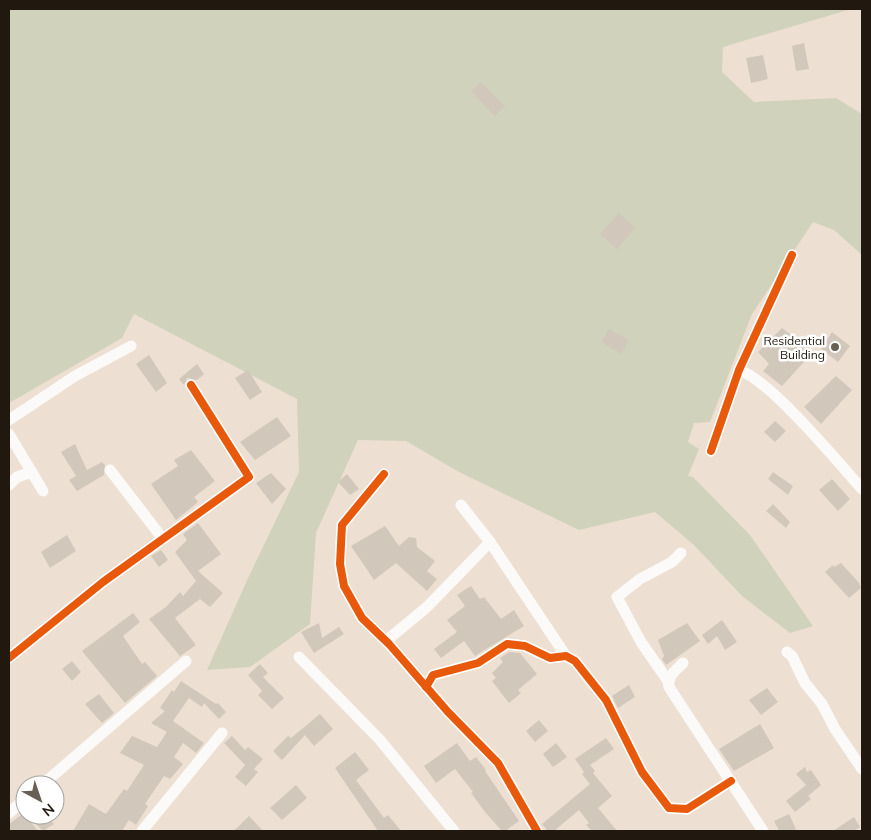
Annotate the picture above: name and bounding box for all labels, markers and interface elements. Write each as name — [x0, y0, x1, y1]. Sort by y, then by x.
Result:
place label: Residential Building — [764, 333, 825, 362]
marker: Residential Building — [829, 341, 841, 353]
north arrow — [15, 775, 65, 825]
text: N — [39, 800, 58, 820]

